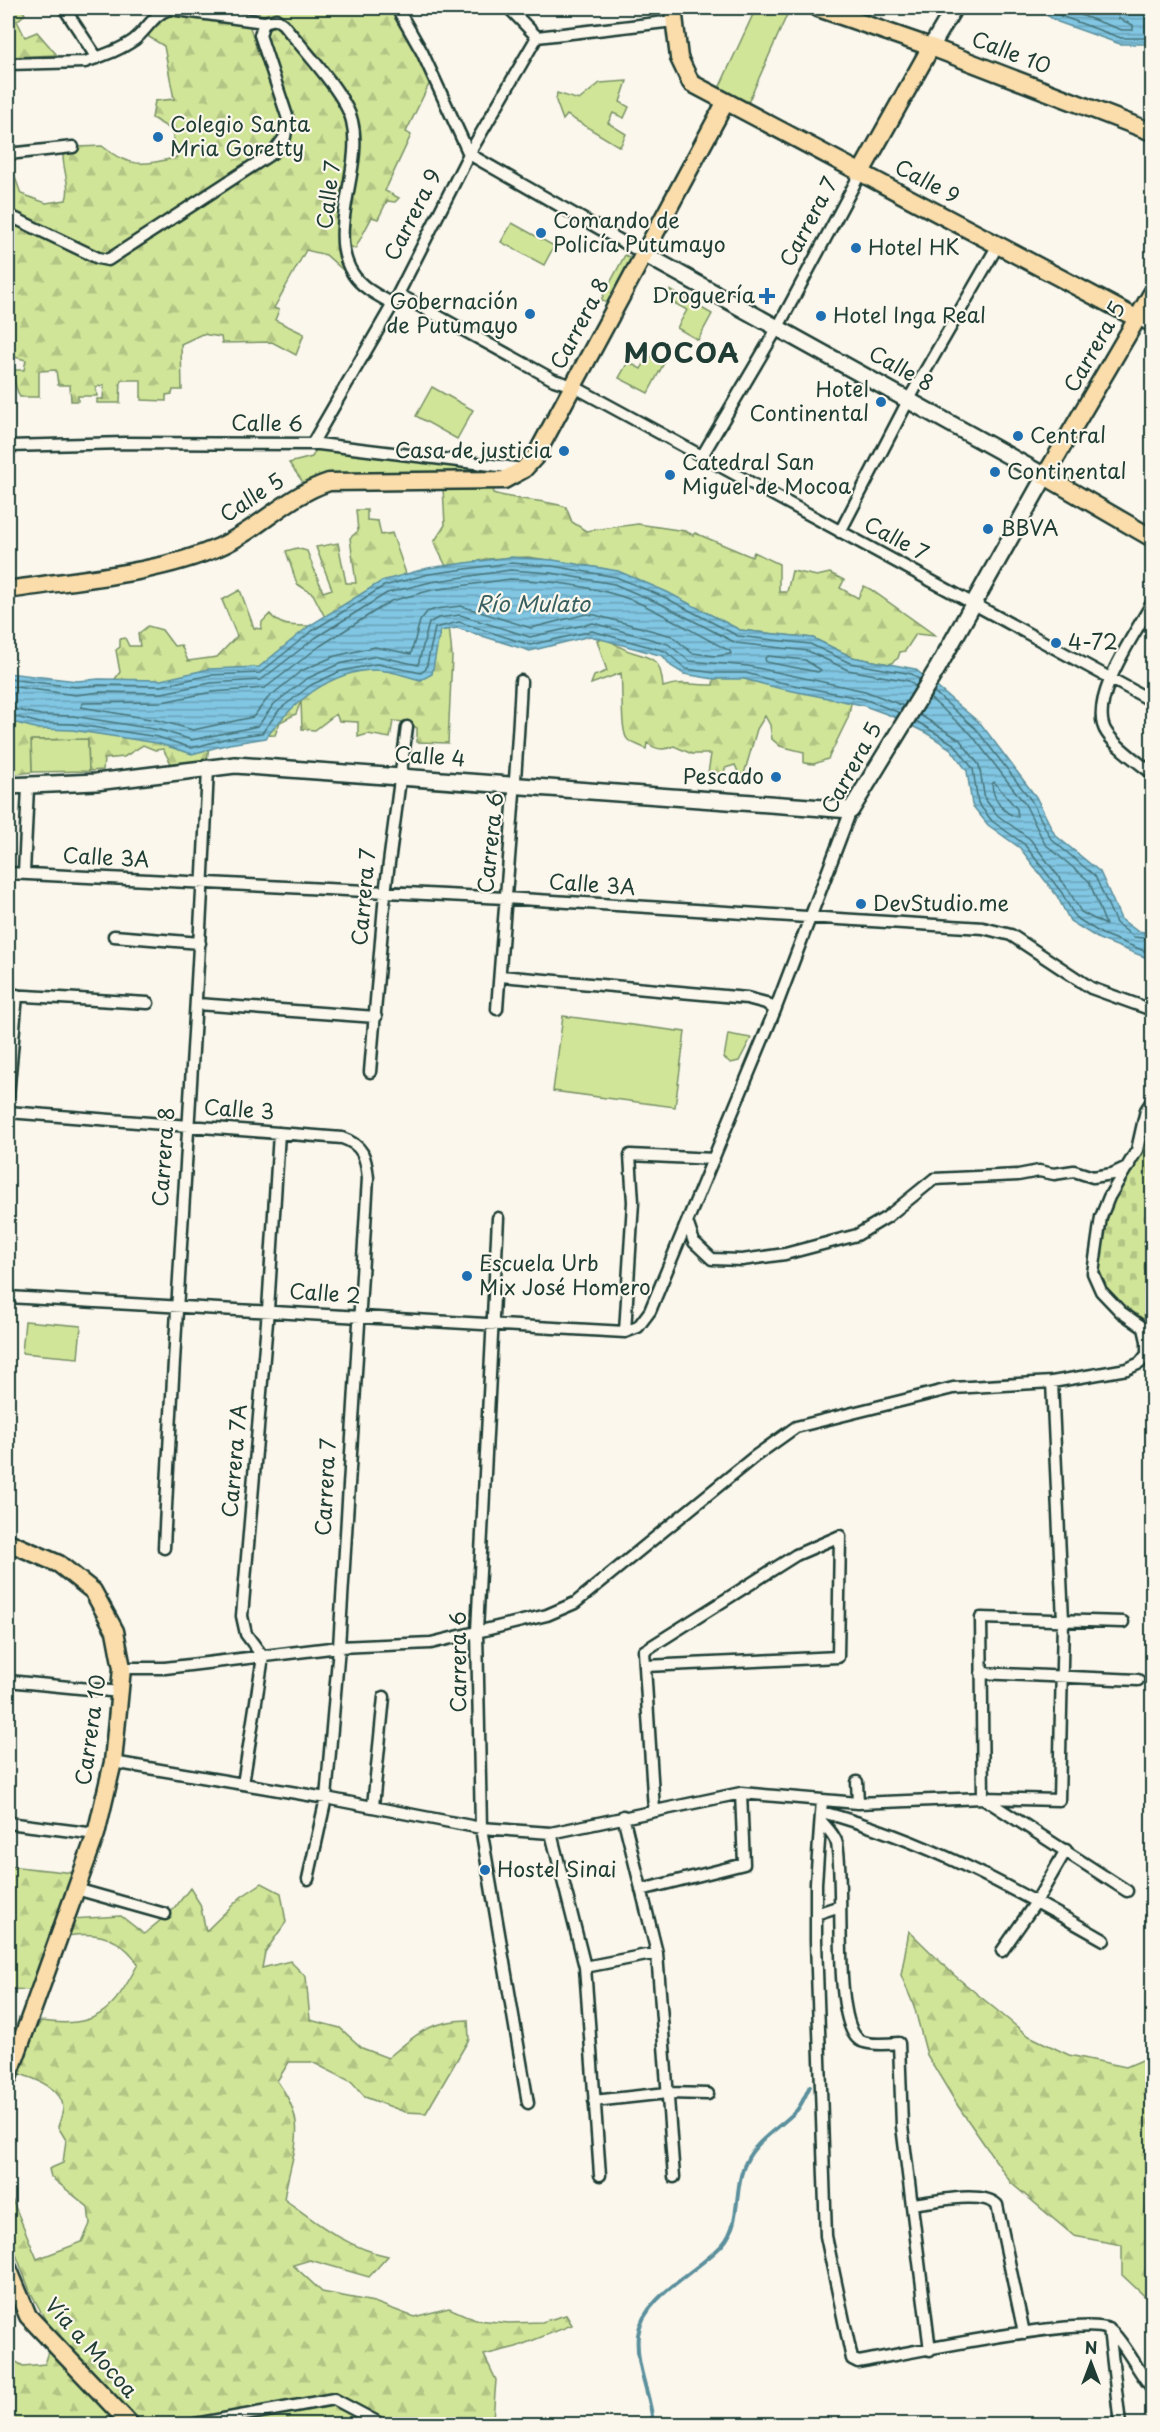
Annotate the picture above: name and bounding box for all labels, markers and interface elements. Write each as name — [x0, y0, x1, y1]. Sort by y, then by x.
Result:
street label: Calle 10 — [967, 21, 1056, 81]
place label: Colegio Santa Mria Goretty — [170, 107, 310, 163]
marker: Colegio Santa Mria Goretty — [151, 130, 165, 144]
street label: Calle 9 — [890, 150, 966, 211]
street label: Calle 7 — [307, 159, 347, 231]
street label: Carrera 9 — [374, 163, 448, 266]
street label: Carrera 7 — [770, 170, 844, 272]
place label: Comando de Policía Putumayo — [553, 203, 726, 259]
marker: Comando de Policía Putumayo — [534, 226, 548, 240]
place label: Hotel HK — [868, 230, 960, 262]
marker: Hotel HK — [849, 241, 863, 255]
street label: Carrera 8 — [541, 272, 616, 375]
place label: Droguería — [652, 278, 756, 310]
place label: Gobernación de Putumayo — [386, 284, 518, 340]
marker: Droguería — [760, 289, 774, 303]
street label: Carrera 5 — [1054, 294, 1132, 398]
place label: Hotel Inga Real — [833, 298, 986, 330]
marker: Gobernación de Putumayo — [523, 307, 537, 321]
marker: Hotel Inga Real — [814, 309, 828, 323]
district label: MOCOA — [623, 331, 741, 372]
street label: Calle 8 — [864, 336, 940, 398]
place label: Hotel Continental — [749, 372, 869, 428]
marker: Hotel Continental — [874, 395, 888, 409]
street label: Calle 6 — [231, 405, 303, 439]
place label: Central — [1030, 418, 1106, 450]
marker: Central — [1011, 429, 1025, 443]
place label: Casa de justicia — [395, 433, 552, 465]
marker: Casa de justicia — [557, 444, 571, 458]
place label: Catedral San Miguel de Mocoa — [682, 445, 851, 501]
place label: Continental — [1007, 454, 1127, 486]
street label: Calle 5 — [213, 464, 289, 529]
marker: Continental — [988, 465, 1002, 479]
marker: Catedral San Miguel de Mocoa — [663, 468, 677, 482]
street label: Calle 7 — [859, 507, 935, 568]
place label: BBVA — [1000, 511, 1059, 543]
marker: BBVA — [981, 522, 995, 536]
water label: Río Mulato — [476, 586, 591, 619]
place label: 4-72 — [1068, 625, 1118, 657]
marker: 4-72 — [1049, 636, 1063, 650]
street label: Carrera 5 — [812, 715, 889, 819]
street label: Calle 4 — [394, 737, 467, 773]
place label: Pescado — [683, 759, 764, 791]
marker: Pescado — [769, 770, 783, 784]
street label: Carrera 6 — [468, 791, 510, 895]
street label: Calle 3A — [62, 838, 150, 874]
street label: Carrera 7 — [342, 847, 382, 947]
street label: Calle 3A — [548, 864, 637, 902]
place label: DevStudio.me — [873, 886, 1009, 918]
marker: DevStudio.me — [854, 897, 868, 911]
street label: Calle 3 — [203, 1090, 276, 1126]
street label: Carrera 8 — [143, 1106, 181, 1208]
place label: Escuela Urb Mix José Homero — [479, 1246, 651, 1302]
marker: Escuela Urb Mix José Homero — [460, 1269, 474, 1283]
street label: Calle 2 — [288, 1274, 362, 1310]
street label: Carrera 7A — [212, 1403, 254, 1519]
street label: Carrera 7 — [305, 1437, 343, 1537]
street label: Carrera 6 — [441, 1611, 473, 1713]
street label: Carrera 10 — [65, 1672, 113, 1787]
place label: Hostel Sinai — [497, 1852, 617, 1884]
marker: Hostel Sinai — [478, 1863, 492, 1877]
street label: Vía a Mocoa — [39, 2289, 146, 2404]
north arrow — [1061, 2333, 1121, 2393]
text: N — [1085, 2335, 1097, 2359]

